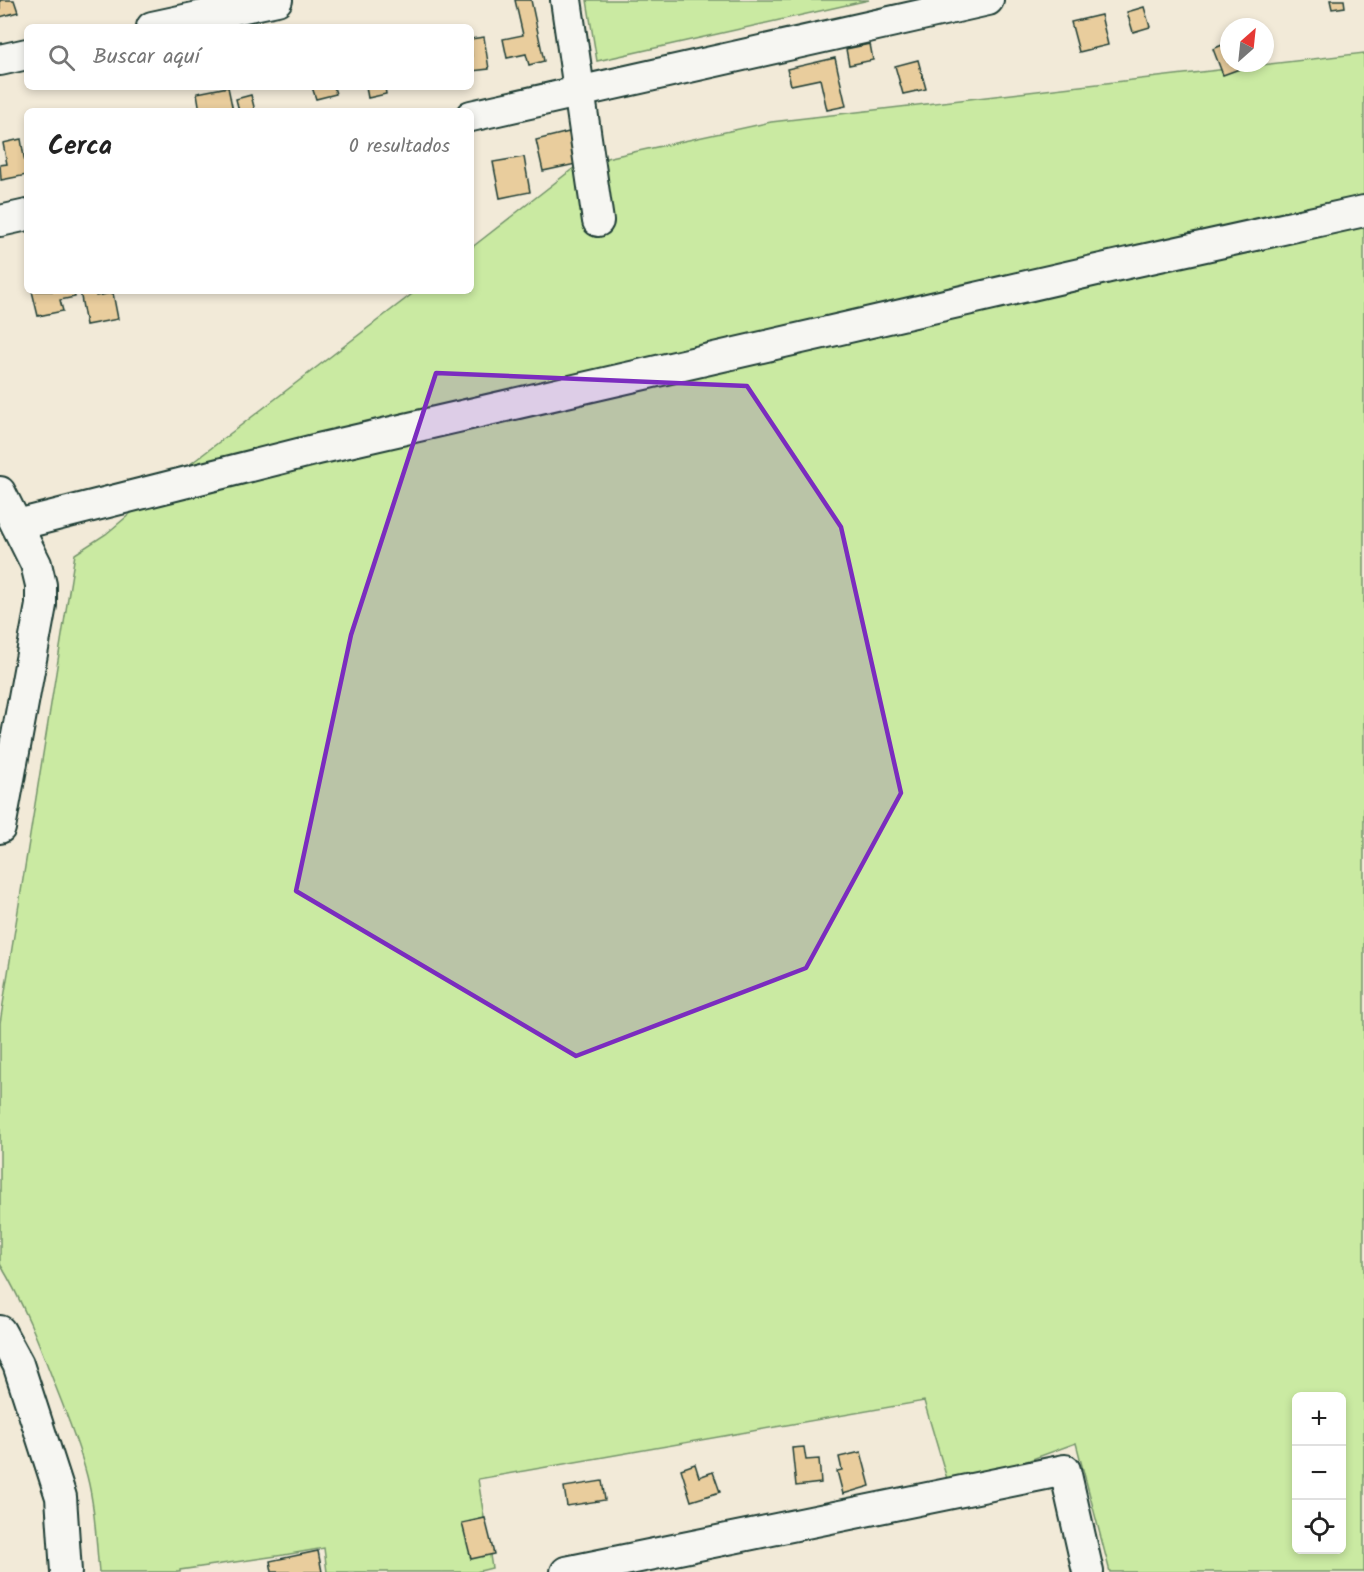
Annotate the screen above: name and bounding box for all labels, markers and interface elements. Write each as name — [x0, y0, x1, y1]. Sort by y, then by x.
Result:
north arrow — [1220, 18, 1274, 72]
search box — [24, 24, 474, 90]
text: Buscar aquí — [93, 40, 200, 75]
icon: search — [45, 41, 78, 74]
text: Cerca — [48, 126, 112, 168]
text: 0 resultados — [349, 131, 450, 163]
map controls — [1292, 1392, 1346, 1554]
button: + — [1292, 1392, 1346, 1446]
button: − — [1292, 1446, 1346, 1500]
button: locate — [1292, 1500, 1346, 1554]

